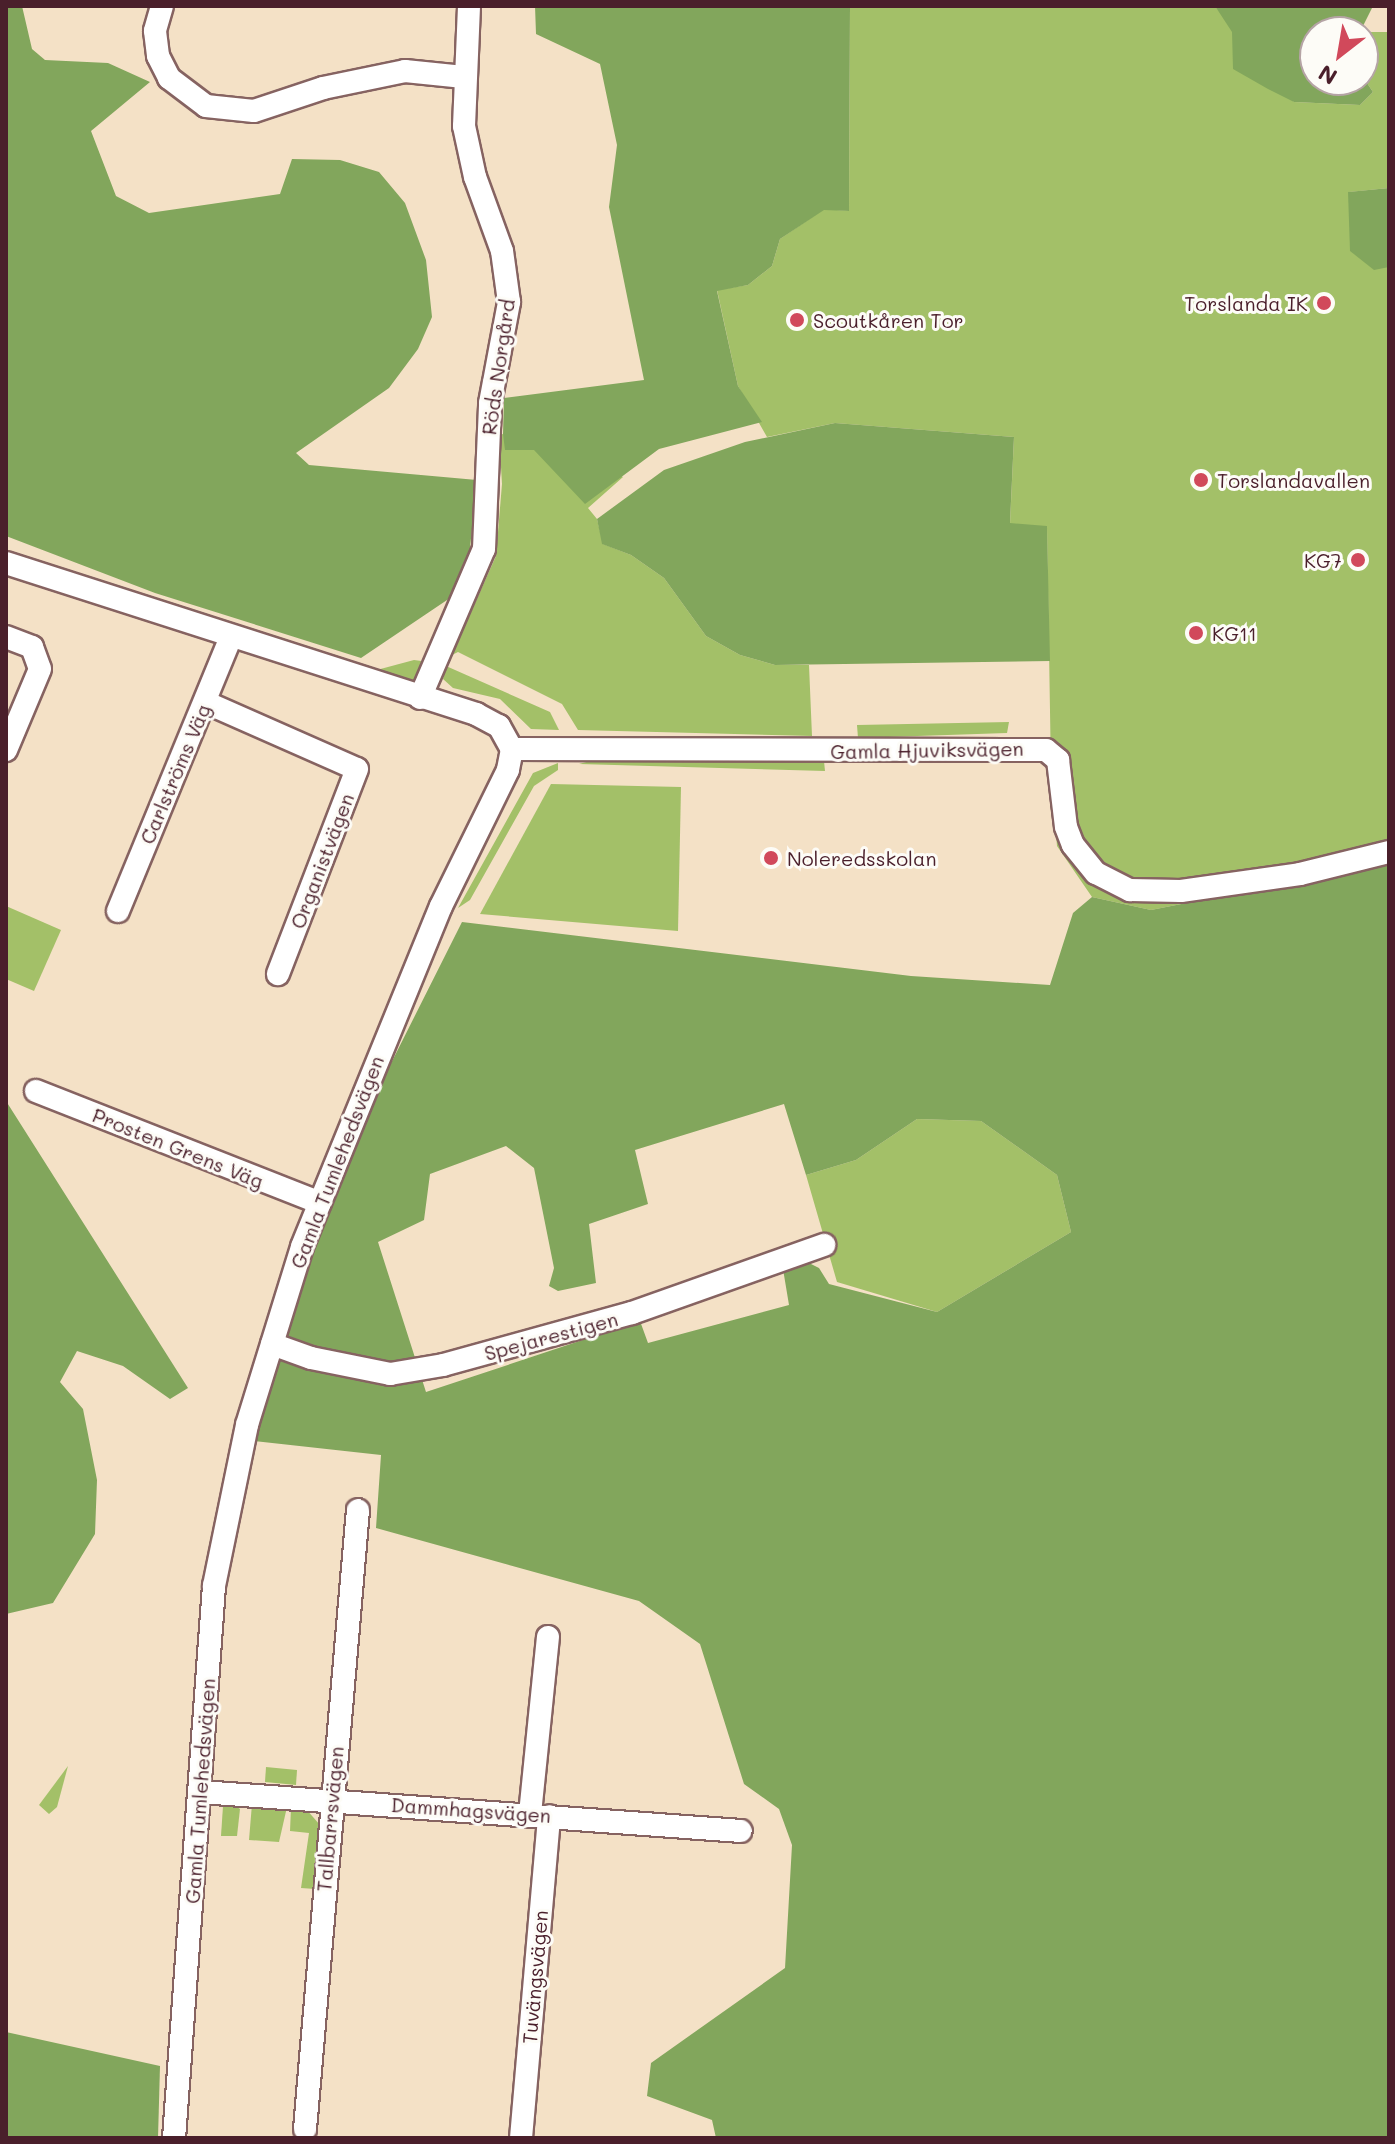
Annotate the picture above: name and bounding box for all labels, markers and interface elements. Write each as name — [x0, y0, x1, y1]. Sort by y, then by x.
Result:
north arrow — [1299, 16, 1379, 96]
text: N — [1313, 59, 1342, 92]
place label: Torslanda IK — [1184, 291, 1308, 315]
marker: Torslanda IK — [1315, 294, 1333, 312]
street label: Röds Norgård — [477, 298, 519, 436]
place label: Scoutkåren Tor — [813, 308, 964, 332]
marker: Scoutkåren Tor — [788, 311, 806, 329]
place label: Torslandavallen — [1217, 468, 1370, 492]
marker: Torslandavallen — [1192, 471, 1210, 489]
place label: KG7 — [1304, 548, 1342, 572]
marker: KG7 — [1349, 551, 1367, 569]
place label: KG11 — [1212, 621, 1257, 645]
marker: KG11 — [1187, 624, 1205, 642]
street label: Carlströms Väg — [135, 700, 215, 848]
street label: Gamla Hjuviksvägen — [830, 736, 1024, 764]
street label: Organistvägen — [285, 790, 359, 932]
place label: Noleredsskolan — [787, 846, 937, 870]
marker: Noleredsskolan — [762, 849, 780, 867]
street label: Gamla Tumlehedsvägen — [285, 1052, 389, 1272]
street label: Prosten Grens Väg — [89, 1103, 267, 1193]
street label: Spejarestigen — [482, 1307, 620, 1365]
street label: Gamla Tumlehedsvägen — [180, 1677, 220, 1905]
street label: Tallbarrsvägen — [312, 1745, 348, 1893]
street label: Dammhagsvägen — [390, 1792, 552, 1828]
street label: Tuvängsvägen — [517, 1909, 553, 2045]

